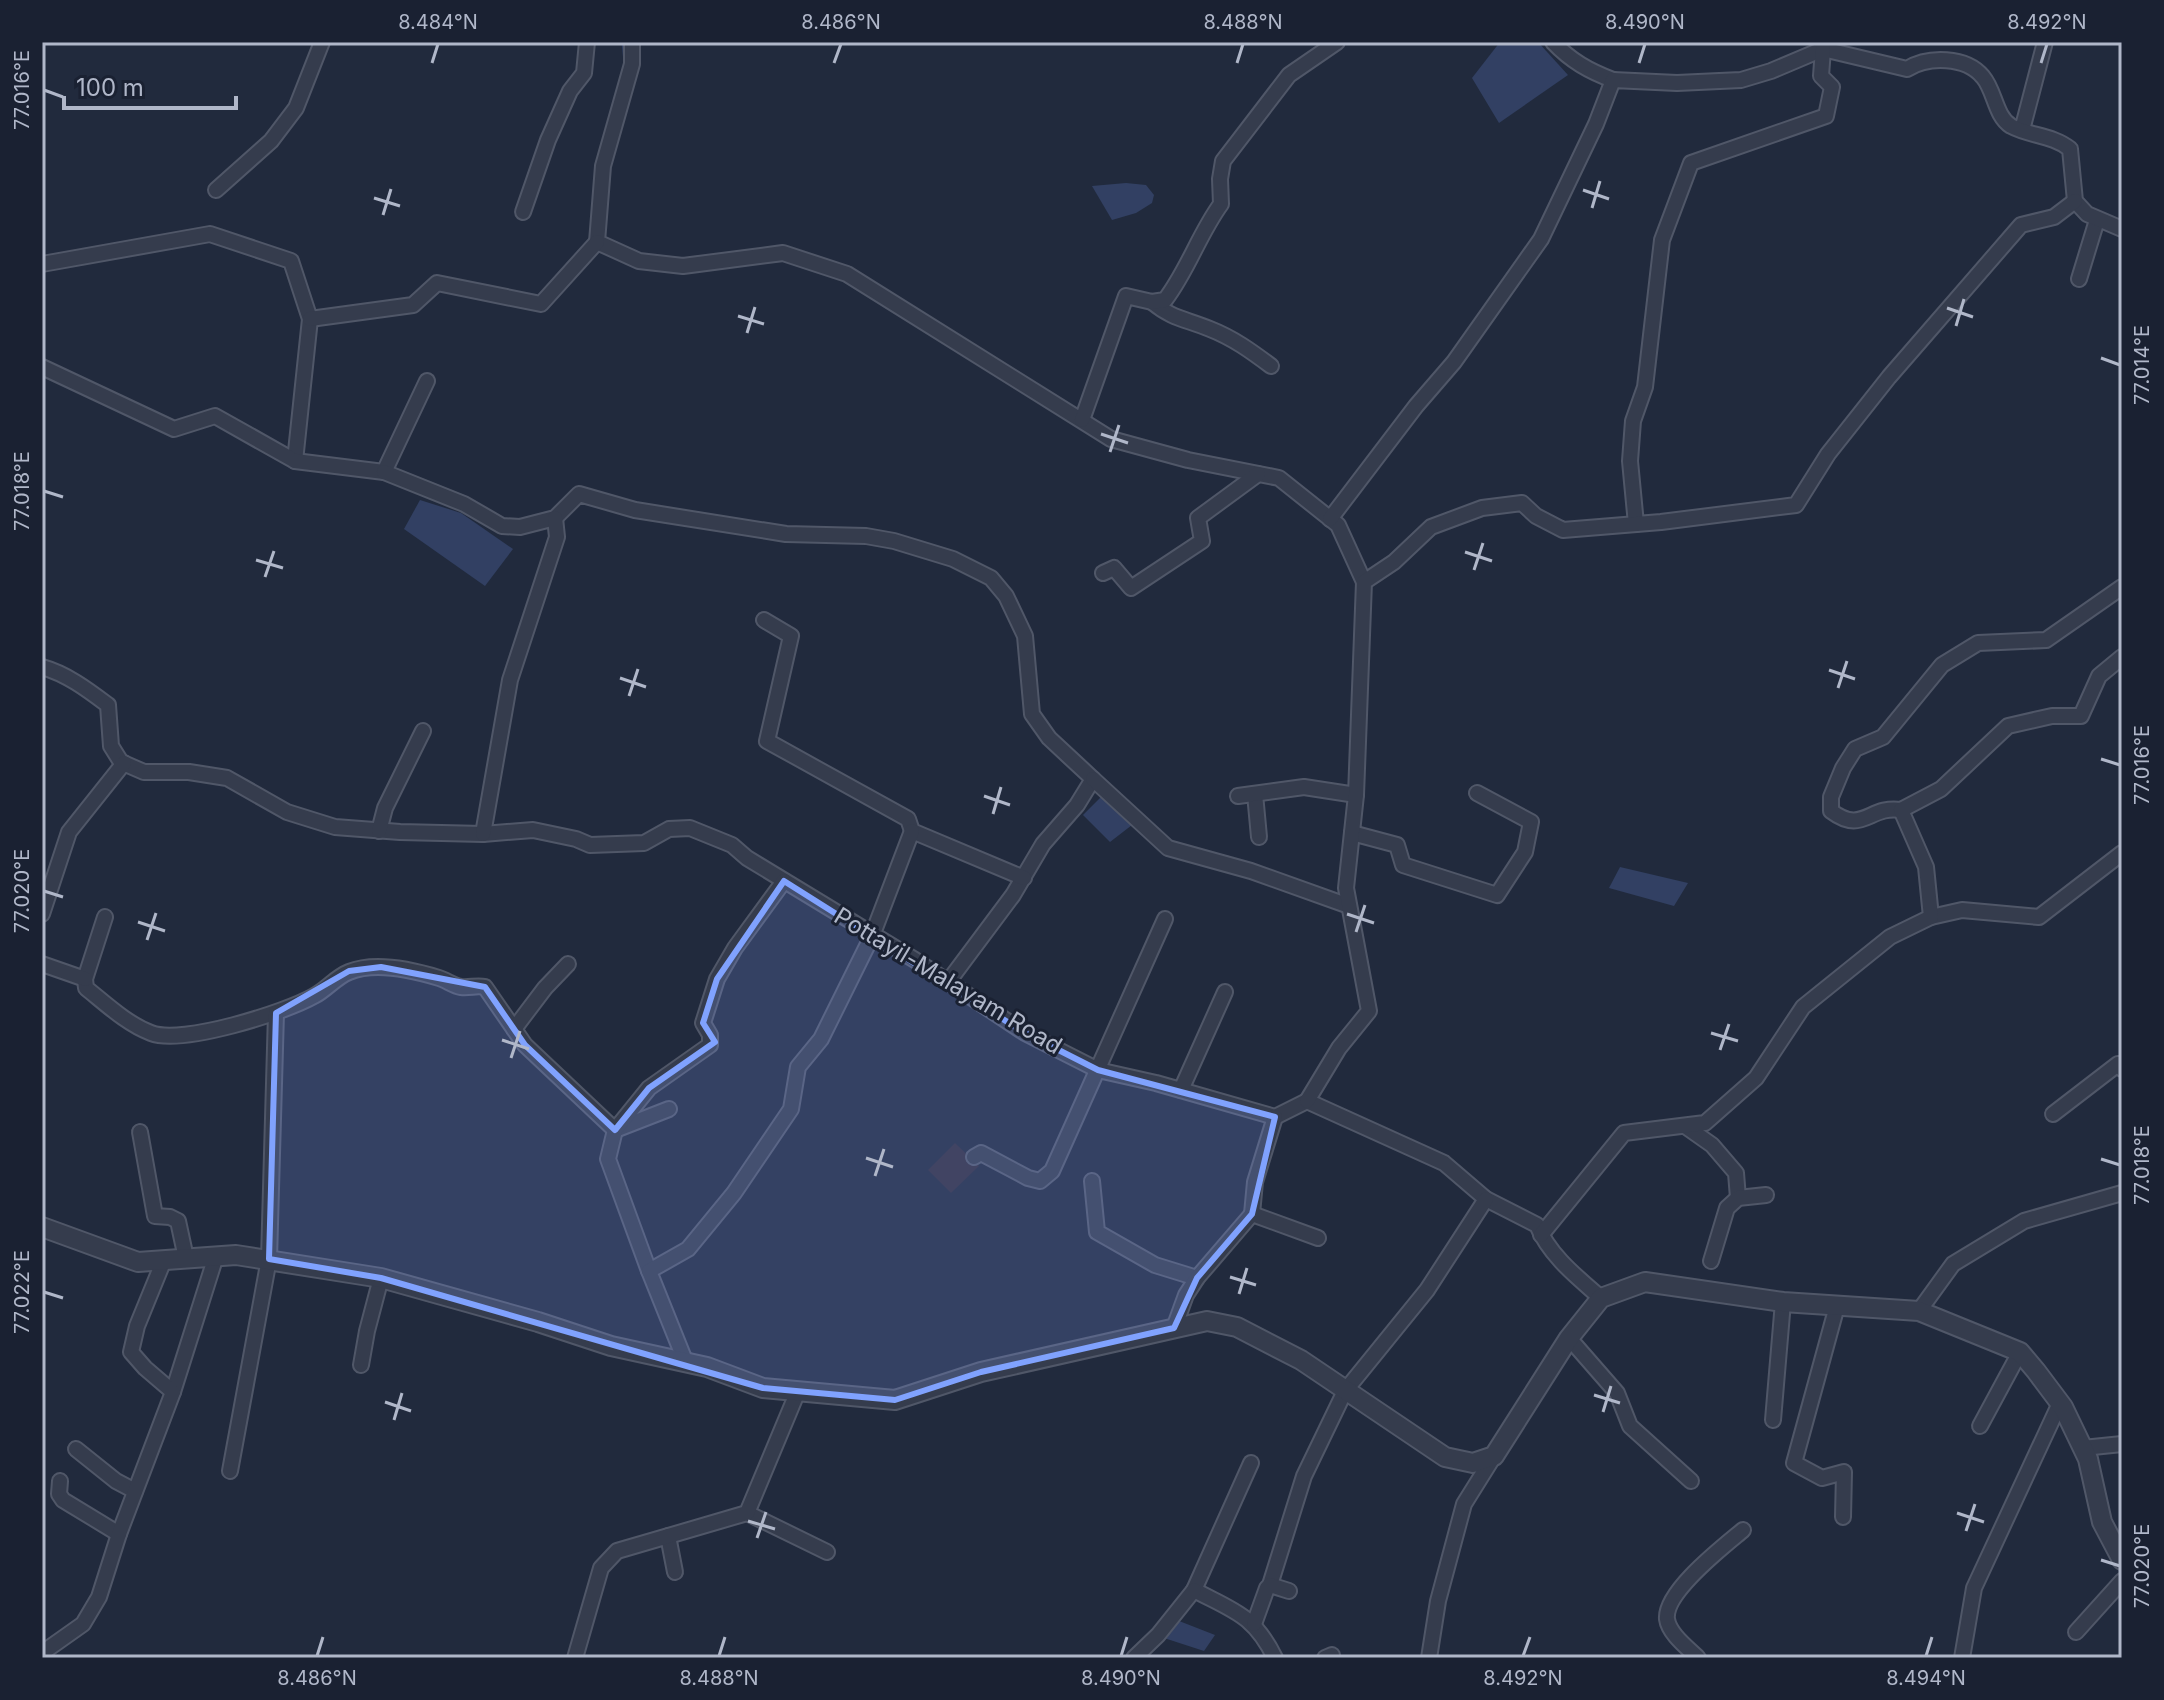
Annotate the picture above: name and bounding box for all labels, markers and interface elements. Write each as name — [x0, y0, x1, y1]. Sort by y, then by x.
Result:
text: 8.484°N — [398, 10, 478, 34]
text: 8.486°N — [801, 10, 881, 34]
text: 8.488°N — [1203, 10, 1283, 34]
text: 8.490°N — [1605, 10, 1685, 34]
text: 8.492°N — [2007, 10, 2087, 34]
text: 77.016°E — [10, 50, 34, 130]
scale bar — [64, 60, 236, 110]
text: 100 m — [76, 73, 144, 102]
text: 77.014°E — [2130, 325, 2154, 405]
text: 77.018°E — [10, 451, 34, 531]
text: 77.016°E — [2130, 725, 2154, 805]
text: 77.020°E — [10, 849, 34, 933]
street label: Pottayil-Malayam Road — [829, 901, 1067, 1060]
text: 77.018°E — [2130, 1125, 2154, 1205]
text: 77.022°E — [10, 1250, 34, 1334]
text: 77.020°E — [2130, 1524, 2154, 1608]
text: 8.486°N — [277, 1666, 357, 1690]
text: 8.488°N — [679, 1666, 759, 1690]
text: 8.490°N — [1081, 1666, 1161, 1690]
text: 8.492°N — [1483, 1666, 1563, 1690]
text: 8.494°N — [1886, 1666, 1966, 1690]

